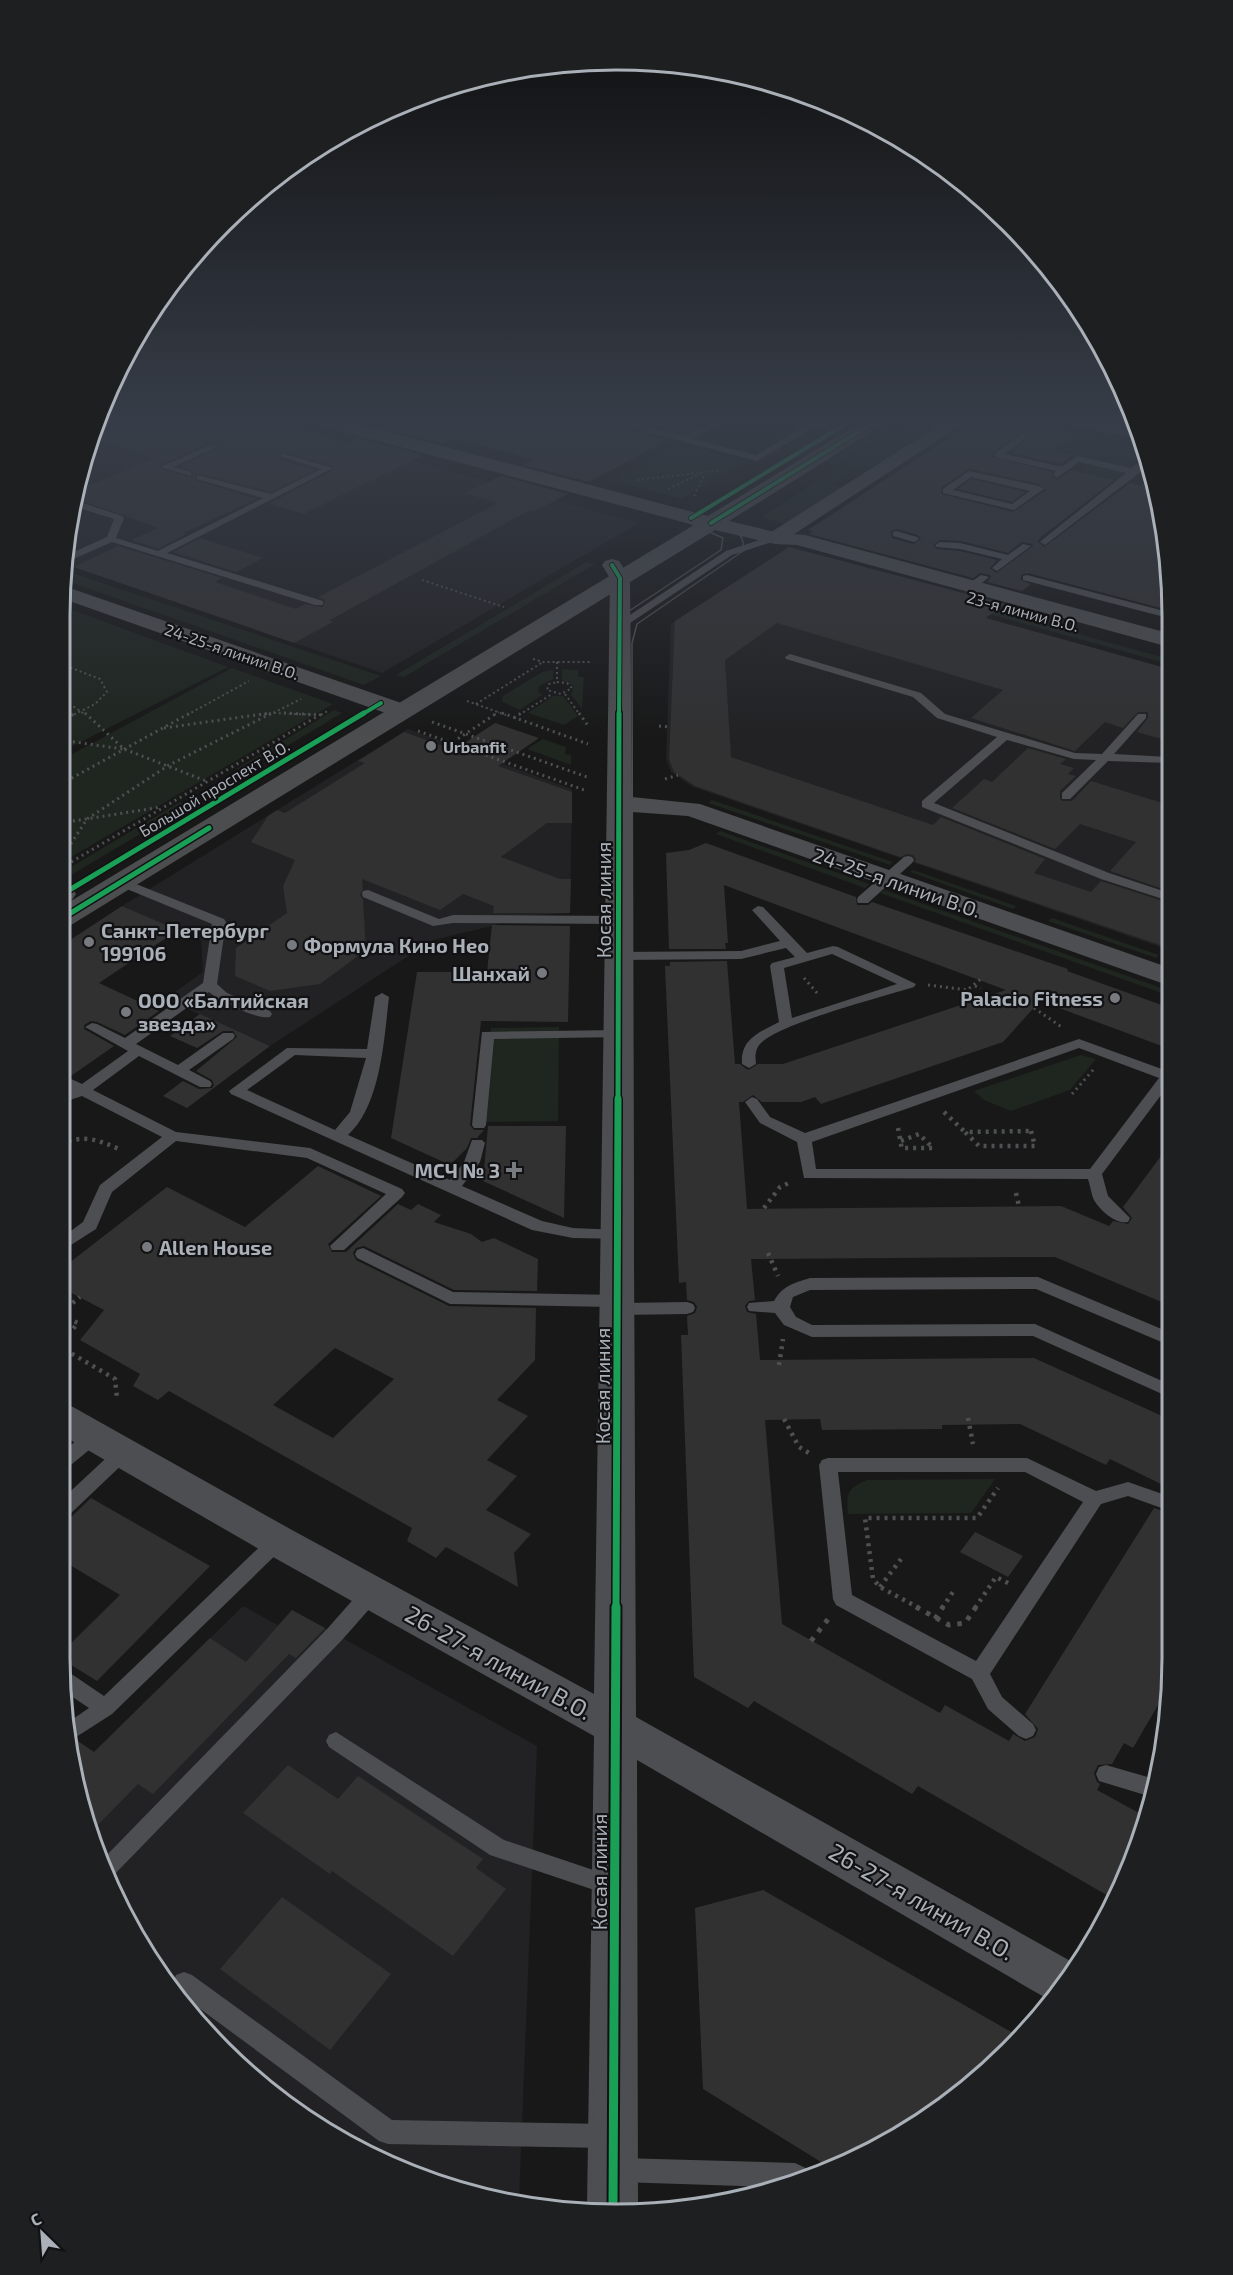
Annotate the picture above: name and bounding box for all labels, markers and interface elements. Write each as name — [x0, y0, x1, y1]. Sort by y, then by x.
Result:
street label: 23-я линии В.О. — [965, 587, 1081, 635]
street label: 24-25-я линии В.О. — [162, 619, 302, 683]
street label: Большой проспект В.О. — [135, 736, 293, 840]
place label: Urbanfit — [443, 737, 507, 756]
marker: Urbanfit — [424, 739, 438, 753]
street label: Косая линия — [591, 842, 615, 958]
street label: 24-25-я линии В.О. — [810, 842, 984, 922]
place label: Санкт-Петербург 199106 — [101, 918, 269, 965]
place label: Формула Кино Нео — [304, 933, 489, 957]
marker: Санкт-Петербург 199106 — [82, 935, 96, 949]
marker: Формула Кино Нео — [285, 938, 299, 952]
place label: Шанхай — [452, 961, 530, 985]
marker: Шанхай — [535, 966, 549, 980]
place label: Palacio Fitness — [960, 986, 1103, 1010]
place label: ООО «Балтийская звезда» — [138, 988, 309, 1035]
marker: Palacio Fitness — [1108, 991, 1122, 1005]
marker: ООО «Балтийская звезда» — [119, 1005, 133, 1019]
place label: МСЧ № 3 — [415, 1158, 500, 1182]
marker: МСЧ № 3 — [505, 1161, 523, 1179]
place label: Allen House — [159, 1235, 272, 1259]
marker: Allen House — [140, 1240, 154, 1254]
street label: Косая линия — [590, 1328, 614, 1444]
street label: 26-27-я линии В.О. — [400, 1599, 598, 1725]
street label: Косая линия — [587, 1814, 611, 1930]
street label: 26-27-я линии В.О. — [824, 1836, 1020, 1966]
north arrow — [12, 2203, 72, 2263]
text: С — [27, 2208, 44, 2230]

